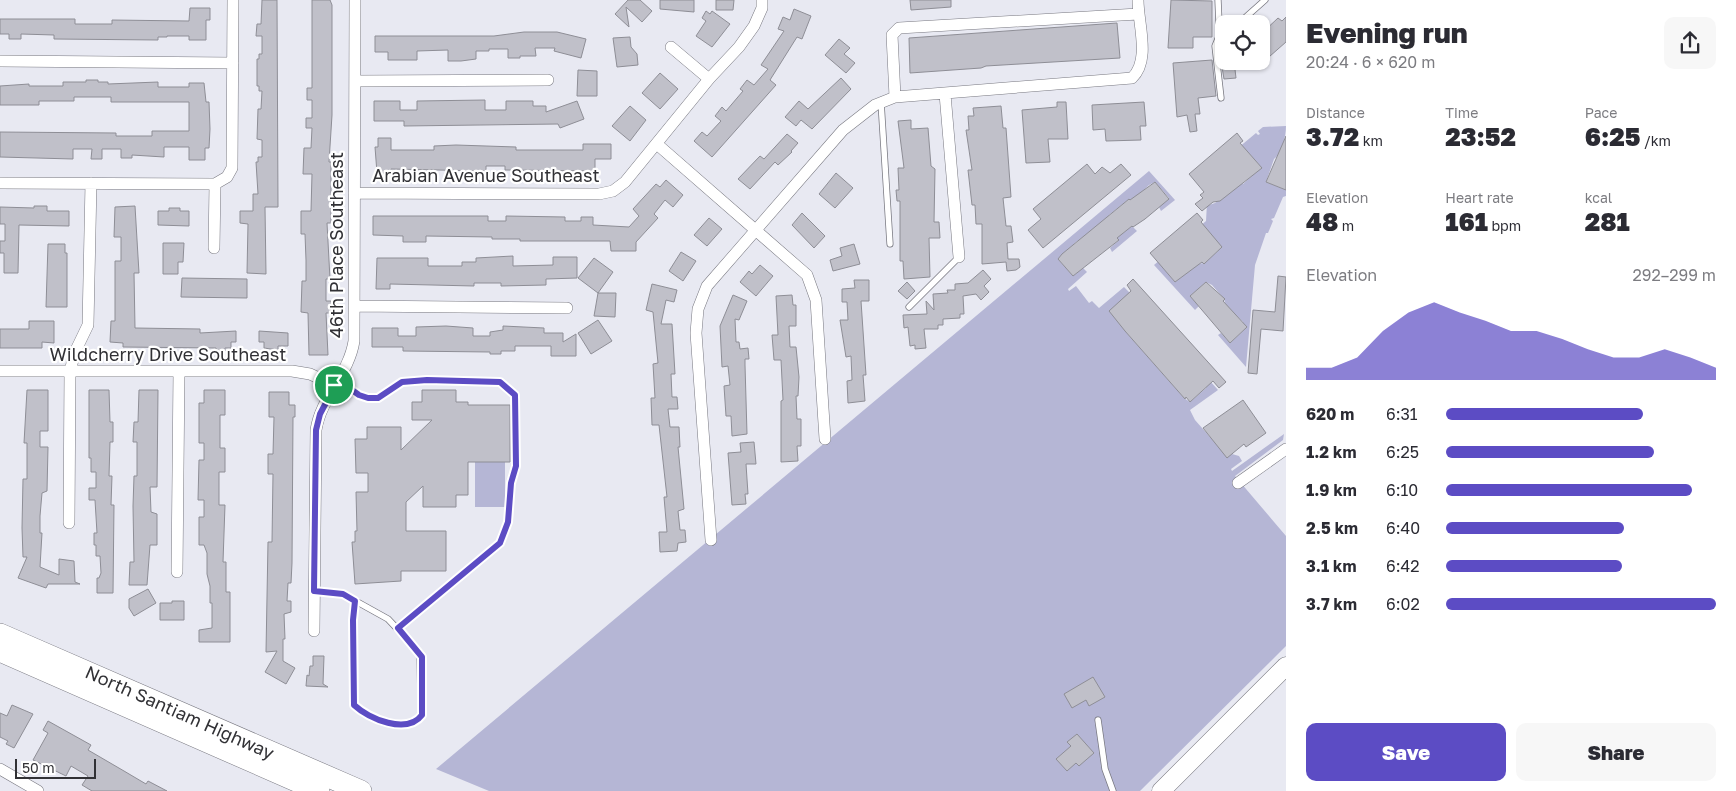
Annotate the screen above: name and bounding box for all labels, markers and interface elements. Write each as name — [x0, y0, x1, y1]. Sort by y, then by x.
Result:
map controls — [1215, 15, 1270, 70]
button: locate — [1215, 15, 1270, 70]
text: Evening run — [1306, 16, 1468, 49]
button: share — [1664, 17, 1716, 69]
text: 20:24 · 6 × 620 m — [1306, 52, 1435, 72]
text: Distance — [1306, 104, 1365, 121]
text: Time — [1445, 104, 1478, 121]
text: Pace — [1585, 104, 1617, 121]
text: 3.72 — [1306, 121, 1359, 152]
text: 23:52 — [1445, 121, 1516, 152]
text: 6:25 — [1585, 121, 1640, 152]
text: km — [1359, 132, 1383, 149]
text: /km — [1640, 132, 1671, 149]
street label: 46th Place Southeast — [325, 152, 347, 338]
street label: Arabian Avenue Southeast — [372, 164, 600, 186]
text: Elevation — [1306, 189, 1368, 206]
text: Heart rate — [1445, 189, 1514, 206]
text: kcal — [1585, 189, 1612, 206]
text: 48 — [1306, 206, 1338, 237]
text: 161 — [1445, 206, 1488, 237]
text: 281 — [1585, 206, 1630, 237]
text: m — [1338, 217, 1354, 234]
text: bpm — [1488, 217, 1521, 234]
text: Elevation — [1306, 265, 1377, 285]
text: 292–299 m — [1632, 265, 1716, 285]
street label: Wildcherry Drive Southeast — [49, 343, 287, 365]
pin — [313, 364, 355, 406]
icon: arrive — [320, 371, 348, 399]
text: 620 m — [1306, 404, 1354, 424]
text: 6:31 — [1386, 404, 1418, 424]
text: 1.2 km — [1306, 442, 1356, 462]
text: 6:25 — [1386, 442, 1419, 462]
text: 1.9 km — [1306, 480, 1357, 500]
text: 6:10 — [1386, 480, 1418, 500]
text: 2.5 km — [1306, 518, 1358, 538]
text: 6:40 — [1386, 518, 1420, 538]
text: 3.1 km — [1306, 556, 1356, 576]
text: 6:42 — [1386, 556, 1420, 576]
text: 3.7 km — [1306, 594, 1357, 614]
text: 6:02 — [1386, 594, 1420, 614]
street label: North Santiam Highway — [82, 660, 278, 764]
button: Save — [1306, 723, 1506, 781]
button: Share — [1516, 723, 1716, 781]
scale bar — [15, 756, 96, 779]
text: 50 m — [22, 759, 55, 776]

